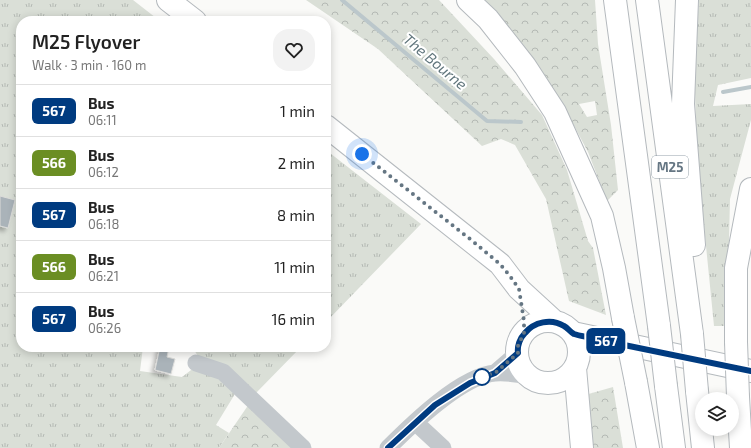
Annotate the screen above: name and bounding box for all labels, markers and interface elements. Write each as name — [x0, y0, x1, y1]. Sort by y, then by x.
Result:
button: heart — [273, 29, 315, 71]
water label: The Bourne — [400, 29, 471, 93]
text: M25 Flyover — [32, 30, 140, 53]
text: Walk · 3 min · 160 m — [32, 57, 146, 73]
text: Bus — [88, 94, 114, 112]
text: 567 — [42, 102, 66, 119]
text: 1 min — [280, 102, 315, 120]
text: 06:11 — [88, 112, 117, 128]
your location — [352, 144, 372, 164]
text: Bus — [88, 146, 114, 164]
text: 566 — [42, 154, 66, 171]
text: 2 min — [278, 154, 315, 172]
road number: M25 — [652, 156, 688, 178]
text: 06:12 — [88, 164, 119, 180]
text: Bus — [88, 198, 114, 216]
text: 567 — [42, 206, 66, 223]
text: 8 min — [277, 206, 315, 224]
text: 06:18 — [88, 216, 119, 232]
text: Bus — [88, 250, 114, 268]
text: 566 — [42, 258, 66, 275]
text: 11 min — [274, 258, 315, 276]
text: 06:21 — [88, 268, 119, 284]
text: Bus — [88, 302, 114, 320]
text: 567 — [42, 310, 66, 327]
text: 16 min — [272, 310, 315, 328]
text: 06:26 — [88, 320, 121, 336]
line badge: 567 — [583, 328, 629, 354]
text: 567 — [594, 332, 618, 349]
unlabelled marker — [473, 368, 491, 386]
map controls — [695, 392, 739, 436]
button: layers — [695, 392, 739, 436]

